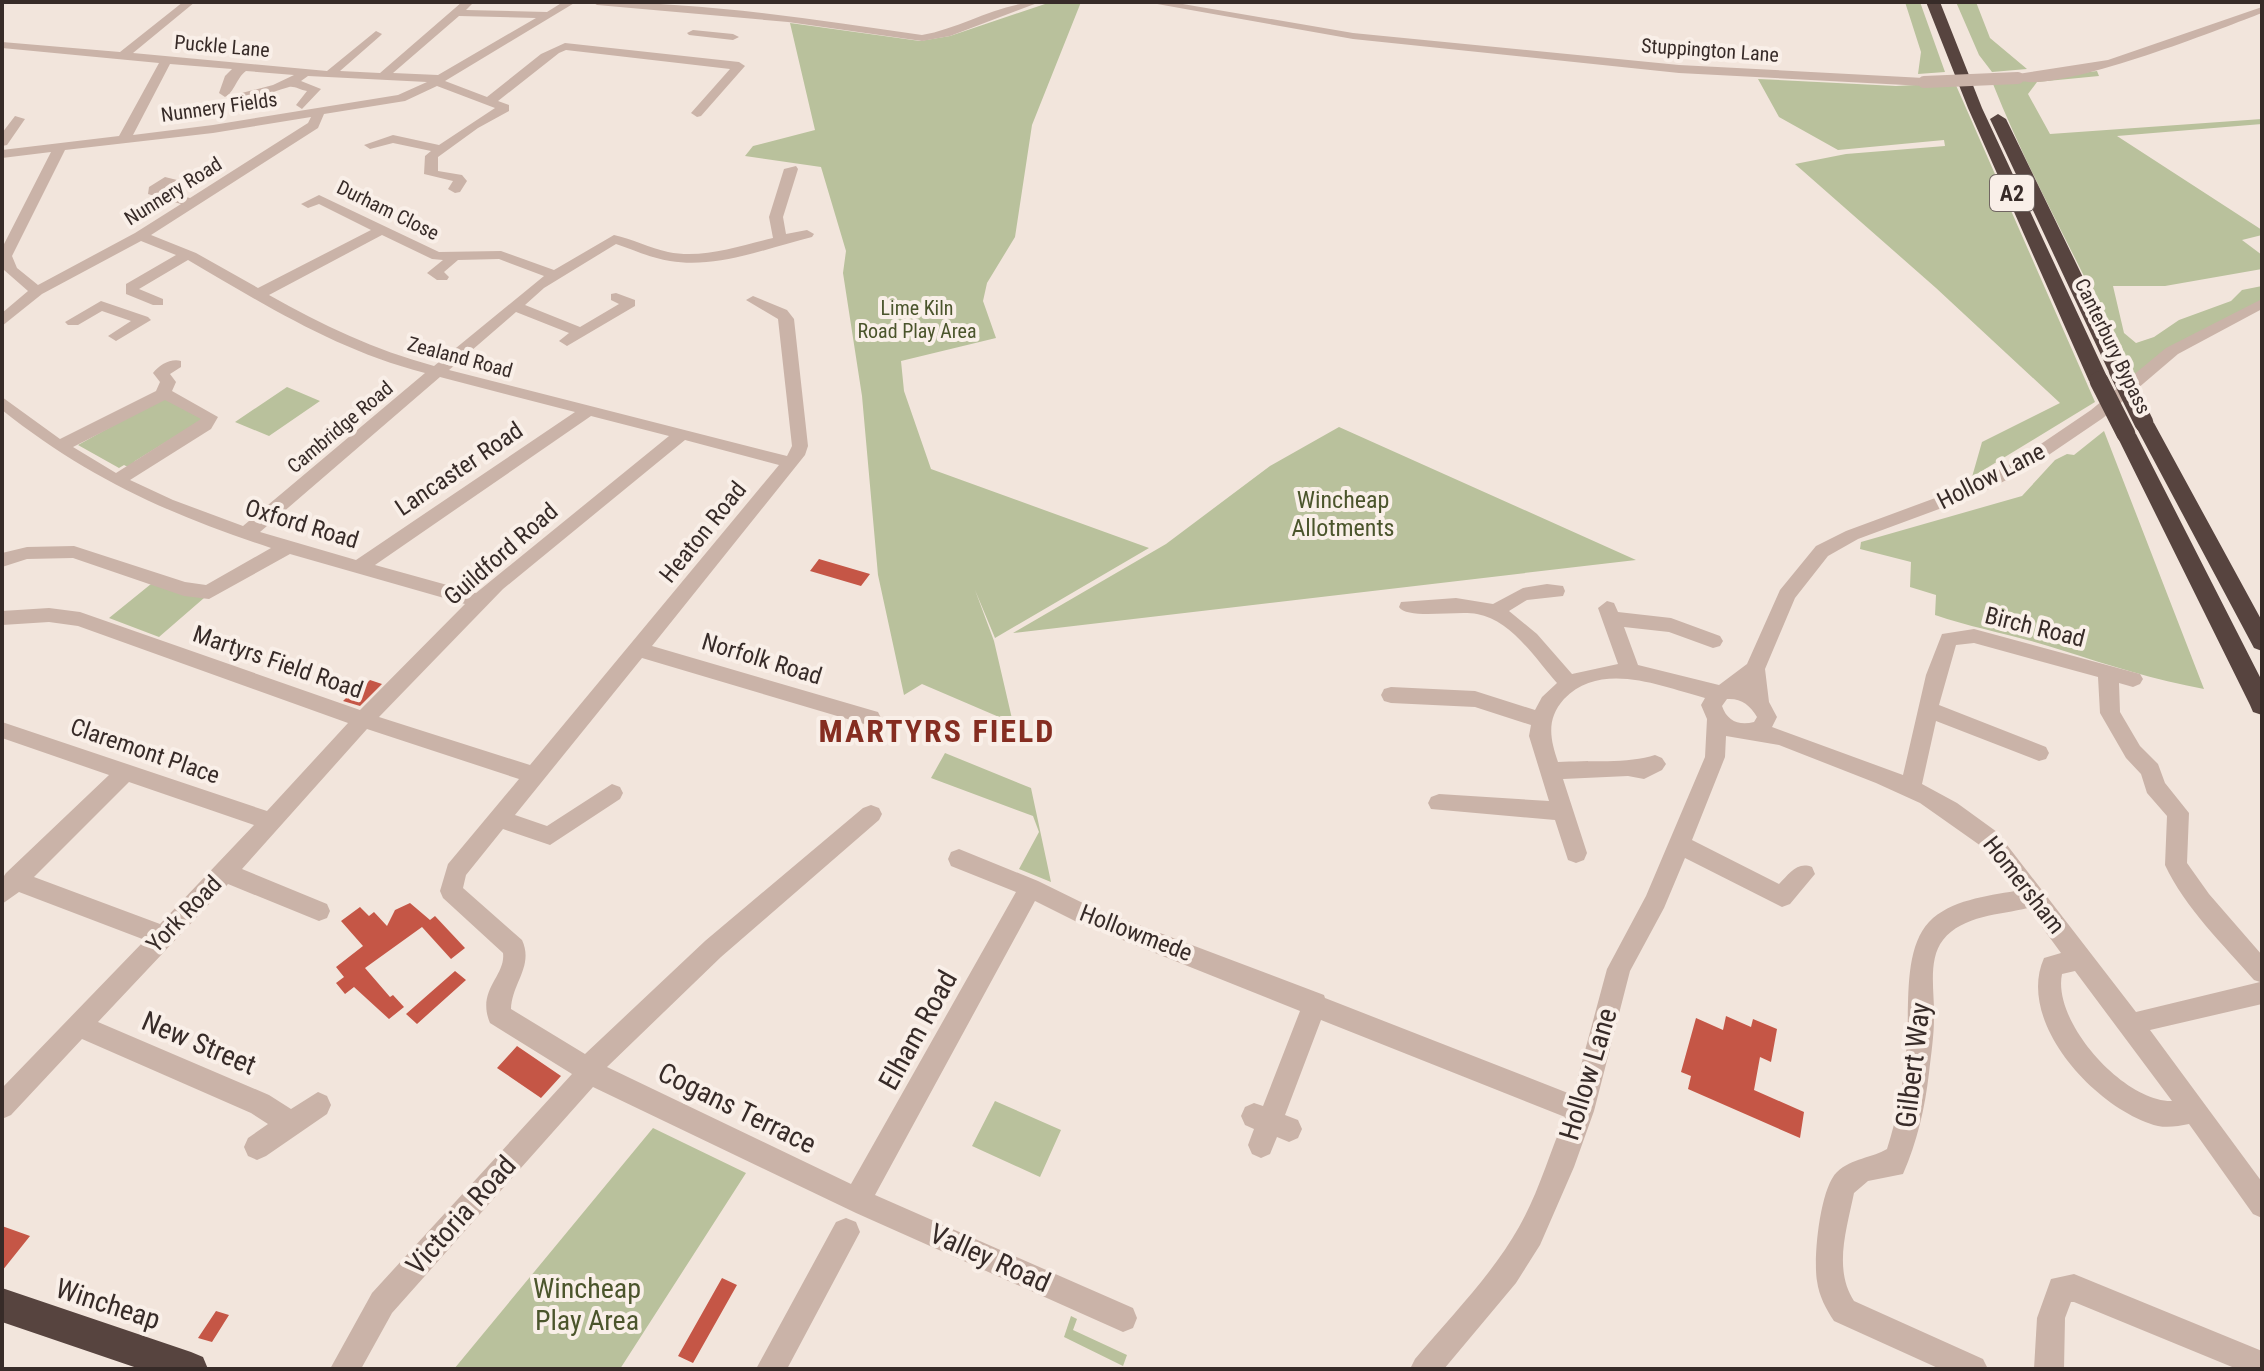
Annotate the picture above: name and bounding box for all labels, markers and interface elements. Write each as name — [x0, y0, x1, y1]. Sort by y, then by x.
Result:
street label: Puckle Lane — [173, 30, 271, 62]
street label: Stuppington Lane — [1640, 33, 1780, 67]
street label: Nunnery Fields — [159, 87, 279, 127]
street label: Nunnery Road — [120, 152, 226, 230]
street label: Durham Close — [333, 175, 443, 245]
road number: A2 — [1990, 175, 2034, 211]
street label: Canterbury Bypass — [2070, 274, 2156, 418]
park label: Lime Kiln Road Play Area — [857, 296, 977, 343]
street label: Zealand Road — [405, 331, 515, 383]
street label: Cambridge Road — [282, 376, 398, 478]
street label: Lancaster Road — [390, 416, 528, 522]
street label: Hollow Lane — [1933, 437, 2049, 515]
street label: Heaton Road — [654, 476, 752, 588]
park label: Wincheap Allotments — [1292, 486, 1395, 542]
street label: Oxford Road — [242, 493, 362, 555]
street label: Guildford Road — [439, 497, 563, 611]
street label: Birch Road — [1982, 601, 2088, 653]
street label: Martyrs Field Road — [189, 620, 367, 704]
street label: Norfolk Road — [699, 627, 825, 691]
street label: Claremont Place — [67, 712, 223, 790]
district label: MARTYRS FIELD — [819, 712, 1055, 750]
street label: Homersham — [1977, 831, 2071, 939]
street label: York Road — [141, 870, 227, 958]
street label: Hollowmede — [1076, 899, 1196, 967]
street label: Elham Road — [872, 965, 964, 1095]
street label: Gilbert Way — [1889, 1000, 1937, 1130]
street label: New Street — [137, 1004, 261, 1082]
street label: Hollow Lane — [1552, 1004, 1624, 1144]
street label: Cogans Terrace — [653, 1056, 821, 1160]
street label: Victoria Road — [399, 1149, 523, 1281]
street label: Valley Road — [925, 1217, 1055, 1299]
street label: Wincheap — [51, 1272, 165, 1336]
park label: Wincheap Play Area — [533, 1272, 641, 1337]

